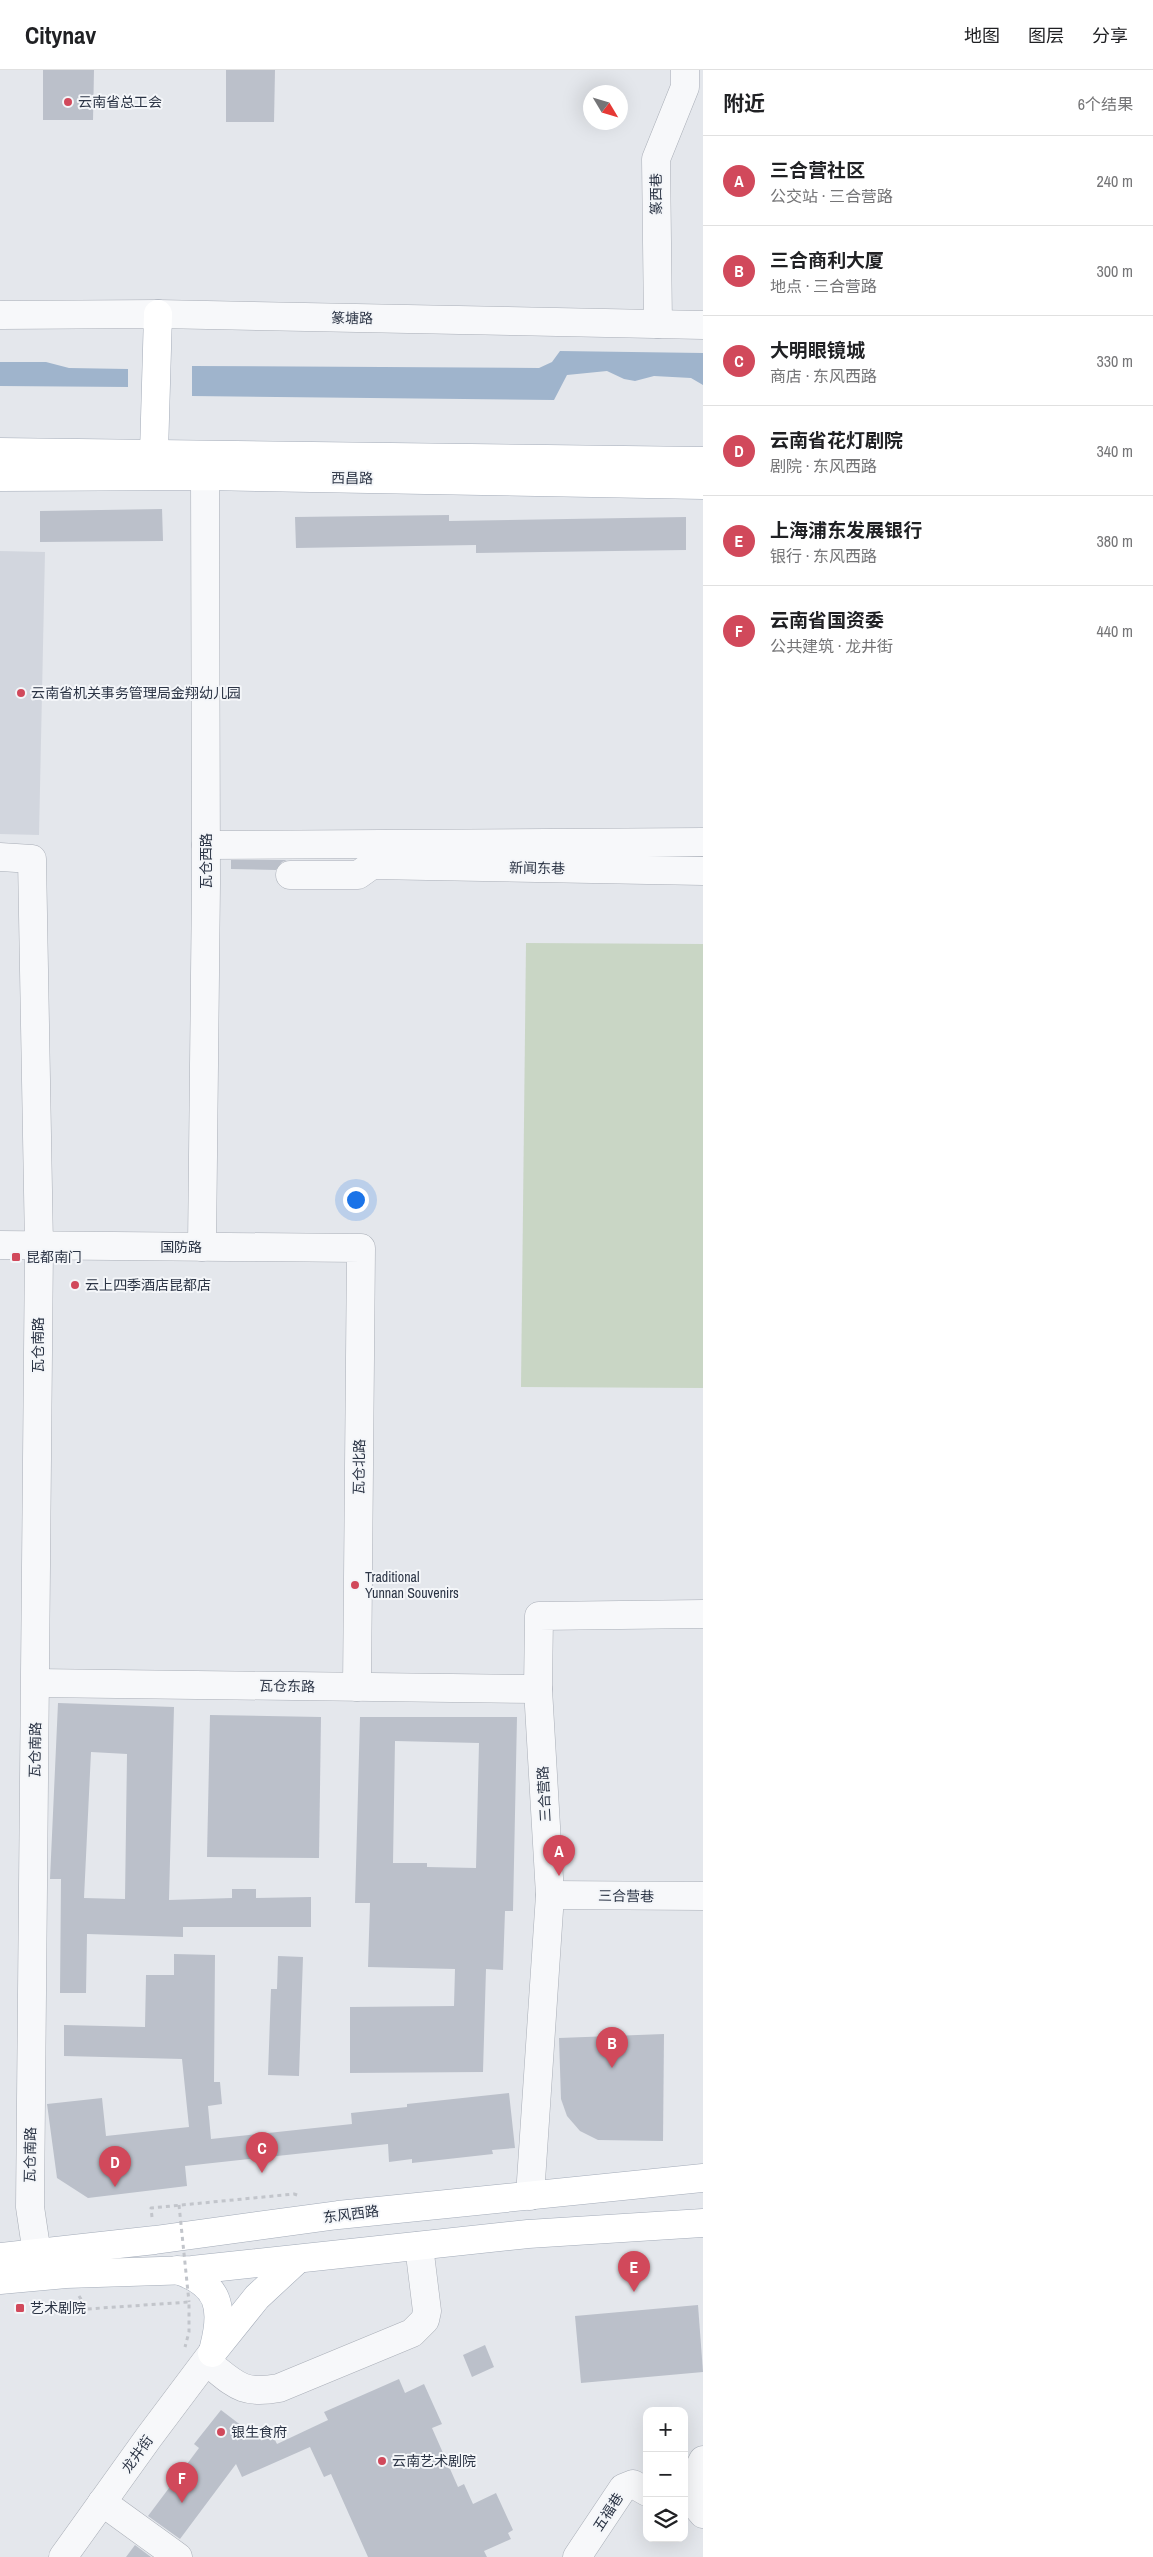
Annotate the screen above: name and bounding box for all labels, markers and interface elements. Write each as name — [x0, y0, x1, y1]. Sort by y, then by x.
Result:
text: Citynav — [25, 19, 96, 51]
text: 地图 — [964, 23, 1000, 48]
text: 图层 — [1028, 23, 1064, 48]
text: 分享 — [1092, 23, 1128, 48]
north arrow — [583, 85, 628, 130]
text: 附近 — [723, 89, 765, 118]
place label: 云南省总工会 — [78, 93, 162, 111]
text: 6个结果 — [1078, 93, 1133, 115]
marker: 云南省总工会 — [62, 96, 74, 108]
text: 三合营社区 — [770, 157, 865, 183]
text: A — [734, 170, 744, 192]
text: 240 m — [1097, 170, 1133, 192]
street label: 篆西巷 — [647, 173, 665, 215]
text: 公交站 · 三合营路 — [770, 185, 893, 207]
text: 三合商利大厦 — [770, 247, 884, 273]
text: B — [734, 260, 744, 282]
text: 300 m — [1097, 260, 1133, 282]
text: 地点 · 三合营路 — [770, 275, 877, 297]
street label: 篆塘路 — [331, 309, 373, 327]
text: 大明眼镜城 — [770, 337, 865, 363]
text: C — [734, 350, 744, 372]
text: 330 m — [1097, 350, 1133, 372]
text: 商店 · 东风西路 — [770, 365, 877, 387]
text: 云南省花灯剧院 — [770, 427, 903, 453]
text: D — [734, 440, 744, 462]
text: 340 m — [1097, 440, 1133, 462]
text: 剧院 · 东风西路 — [770, 455, 877, 477]
street label: 西昌路 — [331, 469, 373, 487]
text: 上海浦东发展银行 — [770, 517, 922, 543]
text: E — [735, 530, 743, 552]
text: 380 m — [1097, 530, 1133, 552]
text: 银行 · 东风西路 — [770, 545, 877, 567]
text: 云南省国资委 — [770, 607, 884, 633]
text: F — [735, 620, 743, 642]
text: 440 m — [1097, 620, 1133, 642]
text: 公共建筑 · 龙井街 — [770, 635, 893, 657]
place label: 云南省机关事务管理局金翔幼儿园 — [31, 684, 241, 702]
marker: 云南省机关事务管理局金翔幼儿园 — [15, 687, 27, 699]
street label: 瓦仓西路 — [197, 833, 215, 889]
street label: 新闻东巷 — [509, 859, 565, 877]
your location — [343, 1187, 369, 1213]
street label: 国防路 — [160, 1238, 202, 1256]
place label: 昆都南门 — [26, 1248, 82, 1266]
marker: 昆都南门 — [10, 1251, 22, 1263]
place label: 云上四季酒店昆都店 — [85, 1276, 211, 1294]
marker: 云上四季酒店昆都店 — [69, 1279, 81, 1291]
street label: 瓦仓南路 — [29, 1317, 47, 1373]
street label: 瓦仓北路 — [350, 1439, 368, 1495]
place label: Traditional Yunnan Souvenirs — [365, 1568, 459, 1602]
marker: Traditional Yunnan Souvenirs — [349, 1579, 361, 1591]
street label: 瓦仓东路 — [259, 1677, 315, 1695]
street label: 瓦仓南路 — [26, 1722, 44, 1778]
street label: 三合营路 — [534, 1766, 554, 1822]
pin: A — [543, 1835, 575, 1876]
street label: 三合营巷 — [598, 1887, 654, 1905]
pin: B — [596, 2027, 628, 2068]
street label: 瓦仓南路 — [21, 2127, 39, 2183]
pin: C — [246, 2132, 278, 2173]
pin: D — [99, 2146, 131, 2187]
street label: 东风西路 — [322, 2202, 380, 2226]
pin: E — [618, 2251, 650, 2292]
place label: 艺术剧院 — [30, 2299, 86, 2317]
marker: 艺术剧院 — [14, 2302, 26, 2314]
map controls — [643, 2407, 688, 2542]
button: + — [643, 2407, 688, 2452]
place label: 银生食府 — [231, 2423, 287, 2441]
marker: 银生食府 — [215, 2426, 227, 2438]
street label: 龙井街 — [117, 2432, 157, 2476]
place label: 云南艺术剧院 — [392, 2452, 476, 2470]
button: − — [643, 2452, 688, 2497]
marker: 云南艺术剧院 — [376, 2455, 388, 2467]
pin: F — [166, 2462, 198, 2503]
street label: 五福巷 — [589, 2489, 627, 2535]
button: layers — [643, 2497, 688, 2542]

